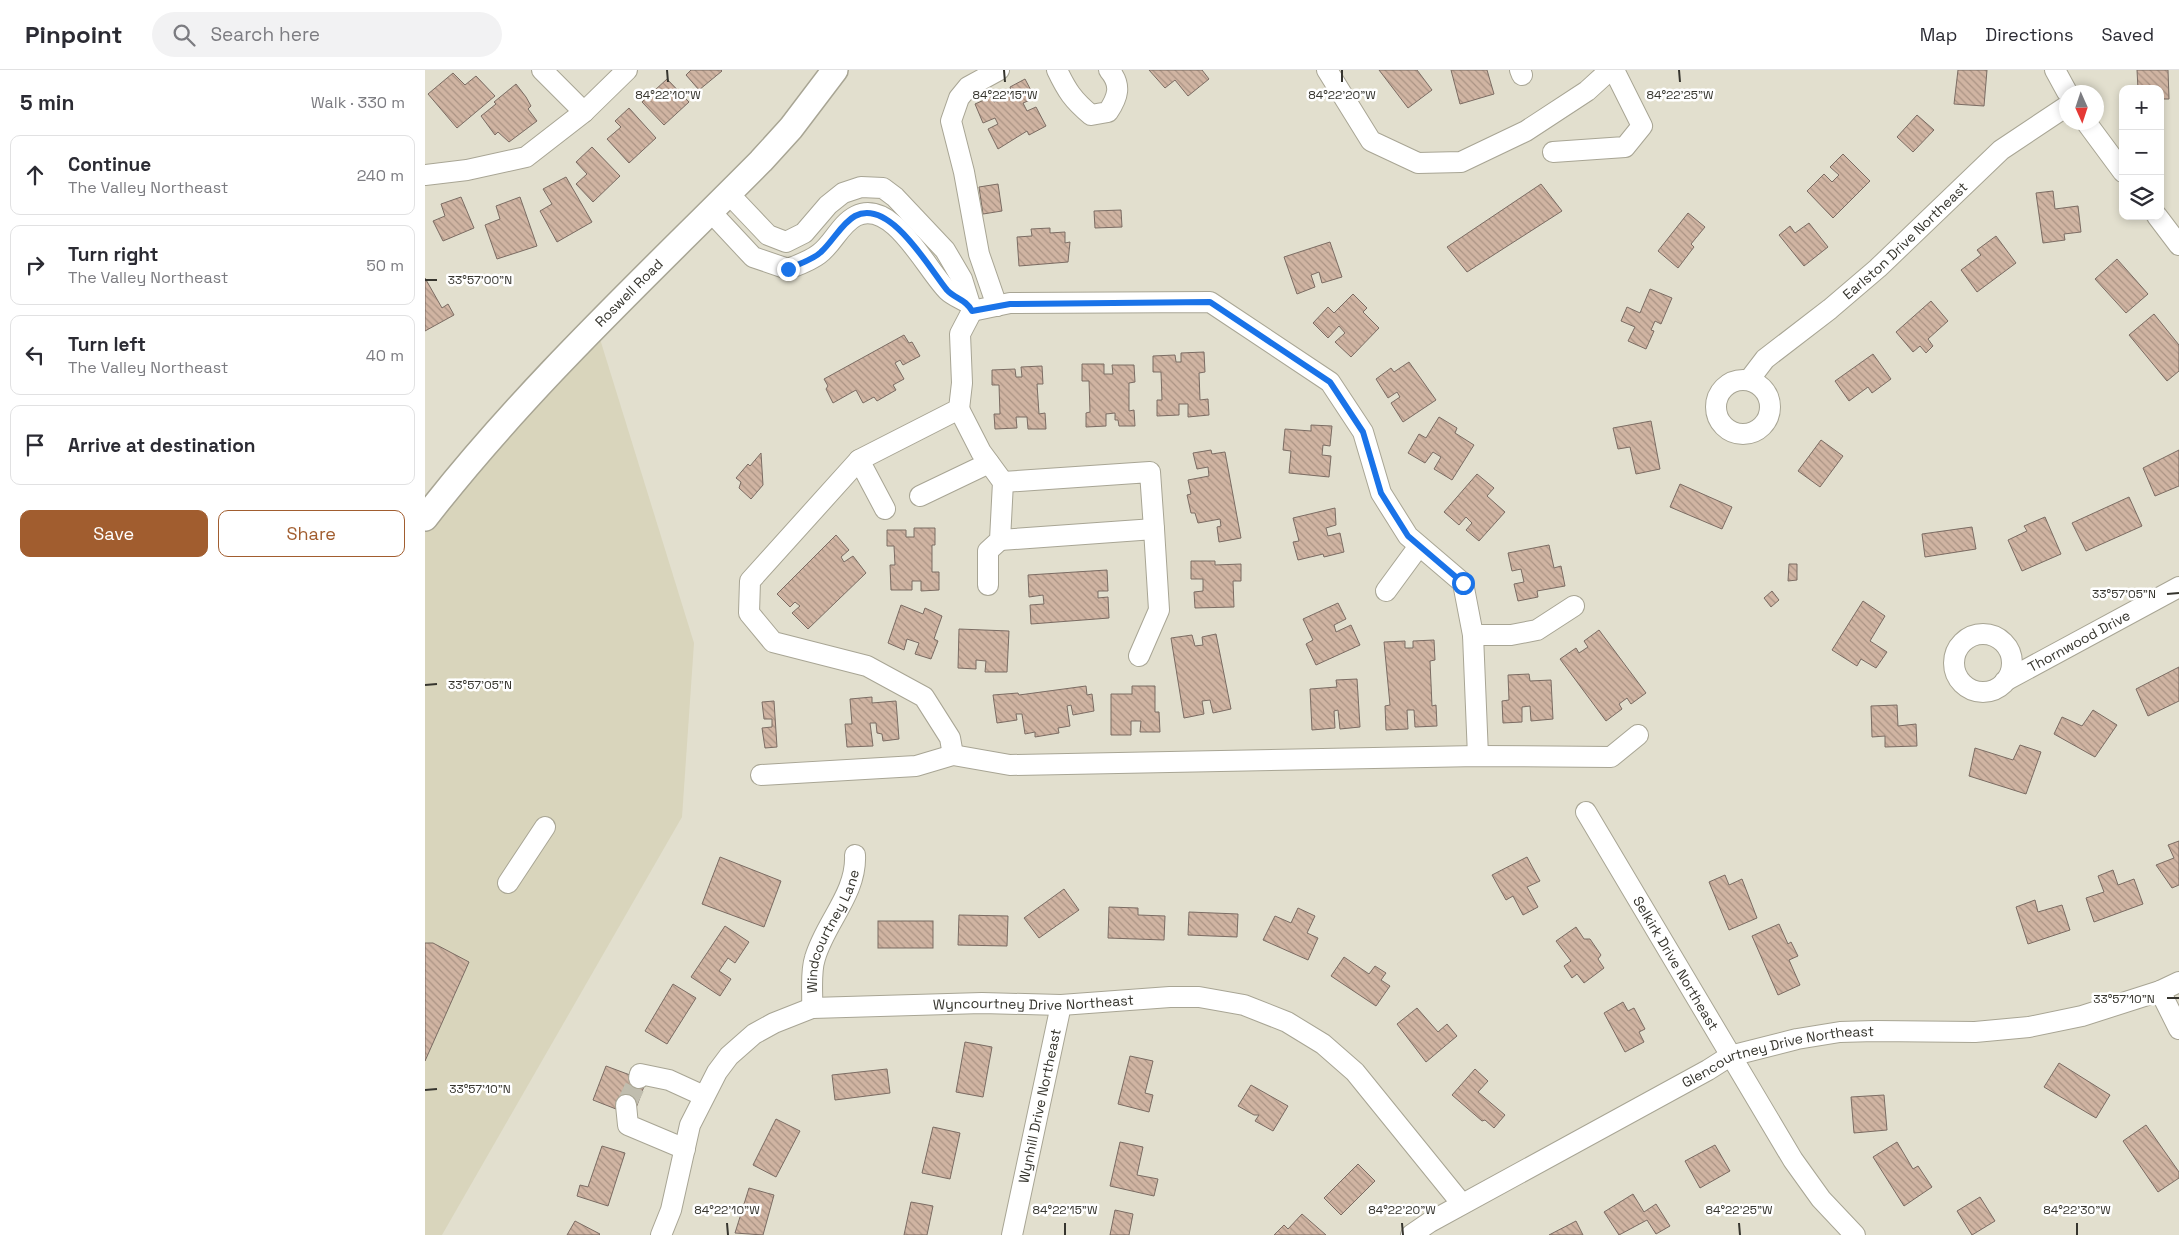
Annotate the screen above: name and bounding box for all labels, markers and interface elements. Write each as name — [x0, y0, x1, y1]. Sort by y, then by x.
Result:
search box — [152, 12, 502, 57]
text: Pinpoint — [25, 19, 122, 50]
icon: search — [170, 21, 198, 49]
text: Search here — [210, 22, 320, 47]
text: Map — [1920, 23, 1957, 46]
text: Directions — [1985, 23, 2074, 46]
text: Saved — [2102, 23, 2154, 46]
north arrow — [2059, 85, 2104, 130]
map controls — [2119, 85, 2164, 220]
button: + — [2119, 85, 2164, 130]
text: 84°22'10"W — [635, 87, 701, 103]
text: 84°22'15"W — [973, 87, 1038, 103]
text: 84°22'20"W — [1308, 87, 1376, 103]
text: 84°22'25"W — [1646, 87, 1714, 103]
text: 5 min — [20, 89, 74, 116]
text: Walk · 330 m — [311, 92, 405, 113]
button: − — [2119, 130, 2164, 175]
text: Continue — [68, 152, 151, 177]
icon: ahead — [21, 161, 49, 189]
text: 240 m — [357, 165, 404, 186]
button: layers — [2119, 175, 2164, 220]
text: The Valley Northeast — [68, 177, 228, 198]
street label: Earlston Drive Northeast — [1839, 178, 1971, 303]
text: Turn right — [68, 242, 158, 267]
icon: right — [21, 251, 49, 279]
text: 50 m — [366, 255, 404, 276]
street label: Roswell Road — [591, 255, 667, 331]
route end — [777, 258, 800, 281]
text: The Valley Northeast — [68, 267, 228, 288]
text: 33°57'00"N — [448, 272, 512, 288]
text: Turn left — [68, 332, 146, 357]
icon: left — [21, 341, 49, 369]
text: 40 m — [366, 345, 404, 366]
text: The Valley Northeast — [68, 357, 228, 378]
icon: arrive — [21, 431, 49, 459]
text: Arrive at destination — [68, 433, 256, 458]
button: Save — [20, 510, 208, 557]
button: Share — [218, 510, 405, 557]
route start — [1452, 572, 1475, 595]
text: 33°57'05"N — [2092, 586, 2156, 602]
street label: Thornwood Drive — [2025, 606, 2133, 676]
text: 33°57'05"N — [448, 677, 512, 693]
street label: Windcourtney Lane — [803, 868, 863, 993]
street label: Selkirk Drive Northeast — [1629, 893, 1723, 1034]
street label: Wyncourtney Drive Northeast — [933, 991, 1135, 1014]
text: 33°57'10"N — [2093, 991, 2155, 1007]
street label: Glencourtney Drive Northeast — [1679, 1022, 1874, 1092]
street label: Wynhill Drive Northeast — [1014, 1027, 1065, 1185]
text: 33°57'10"N — [449, 1081, 511, 1097]
text: 84°22'10"W — [694, 1202, 760, 1218]
text: 84°22'15"W — [1033, 1202, 1098, 1218]
text: 84°22'20"W — [1368, 1202, 1436, 1218]
text: 84°22'25"W — [1705, 1202, 1773, 1218]
text: 84°22'30"W — [2043, 1202, 2111, 1218]

